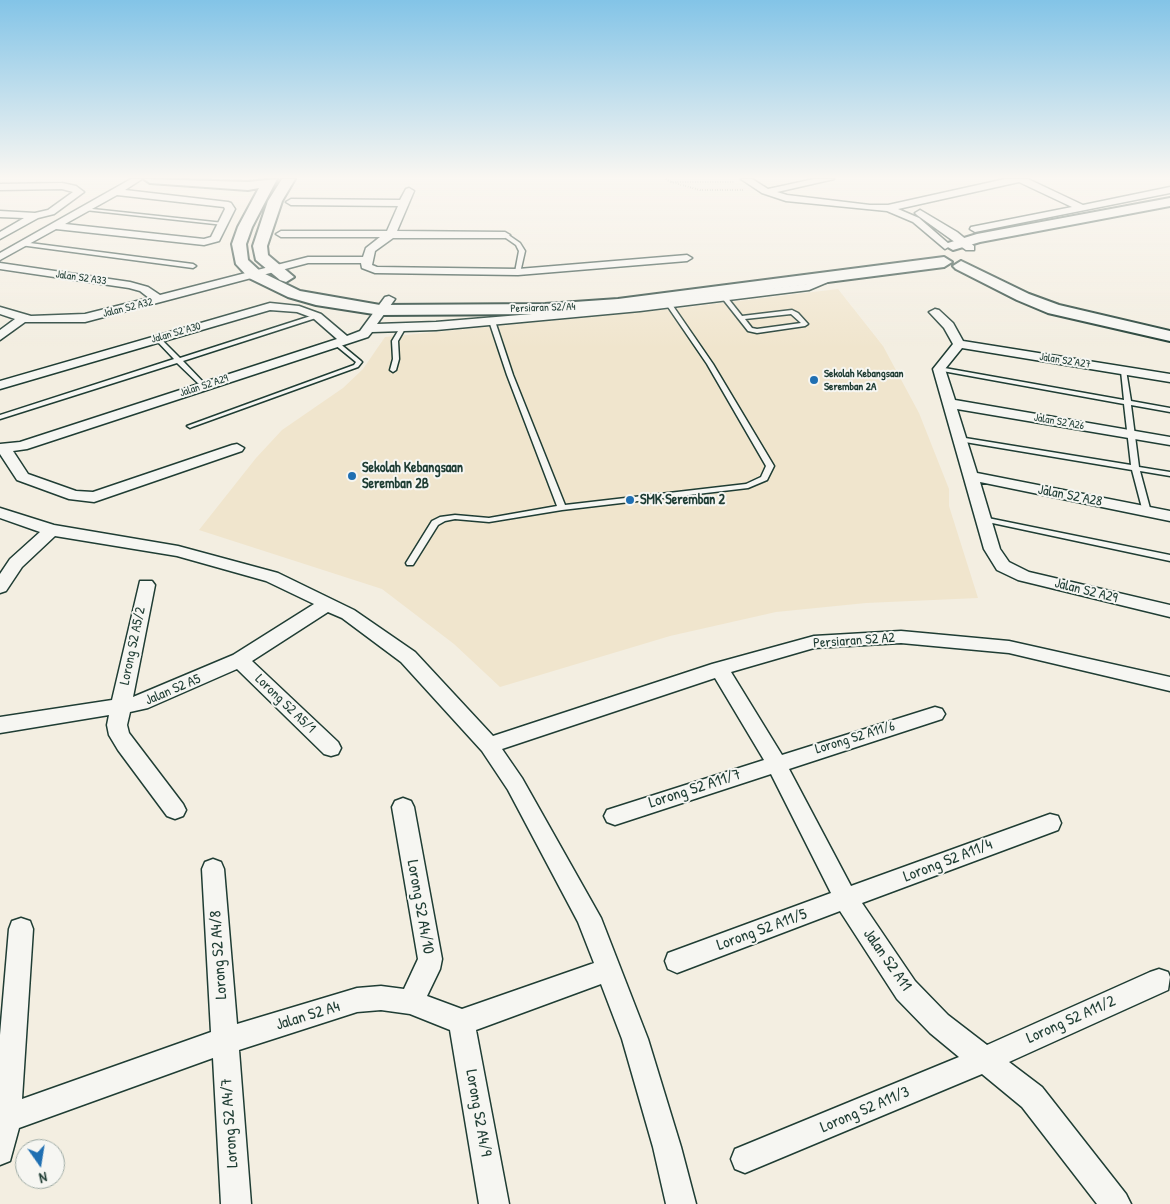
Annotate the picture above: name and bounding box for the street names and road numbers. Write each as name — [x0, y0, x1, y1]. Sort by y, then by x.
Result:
street label: Jalan S2 A33 — [55, 268, 107, 288]
street label: Jalan S2 A32 — [102, 295, 154, 321]
street label: Persiaran S2/A4 — [510, 300, 576, 316]
street label: Jalan S2 A30 — [150, 320, 202, 346]
street label: Jalan S2 A27 — [1038, 350, 1092, 372]
street label: Jalan S2 A29 — [178, 372, 230, 400]
street label: Jalan S2 A26 — [1033, 411, 1085, 433]
street label: Jalan S2 A28 — [1036, 482, 1104, 510]
street label: Jalan S2 A29 — [1053, 575, 1119, 607]
street label: Lorong S2 A5/2 — [117, 606, 149, 686]
street label: Persiaran S2 A2 — [813, 630, 895, 652]
street label: Jalan S2 A5 — [143, 671, 203, 709]
street label: Lorong S2 A5/1 — [251, 671, 319, 737]
street label: Lorong S2 A11/6 — [813, 718, 897, 758]
street label: Lorong S2 A11/7 — [647, 765, 743, 813]
street label: Lorong S2 A11/4 — [901, 835, 995, 887]
street label: Lorong S2 A4/10 — [402, 859, 438, 955]
street label: Lorong S2 A11/5 — [714, 905, 810, 955]
street label: Lorong S2 A4/8 — [206, 910, 232, 1000]
street label: Jalan S2 A11 — [859, 925, 915, 995]
street label: Lorong S2 A11/2 — [1024, 992, 1118, 1048]
street label: Jalan S2 A4 — [274, 997, 342, 1035]
street label: Lorong S2 A4/9 — [461, 1068, 495, 1158]
street label: Lorong S2 A4/7 — [217, 1077, 243, 1169]
street label: Lorong S2 A11/3 — [818, 1083, 912, 1137]

